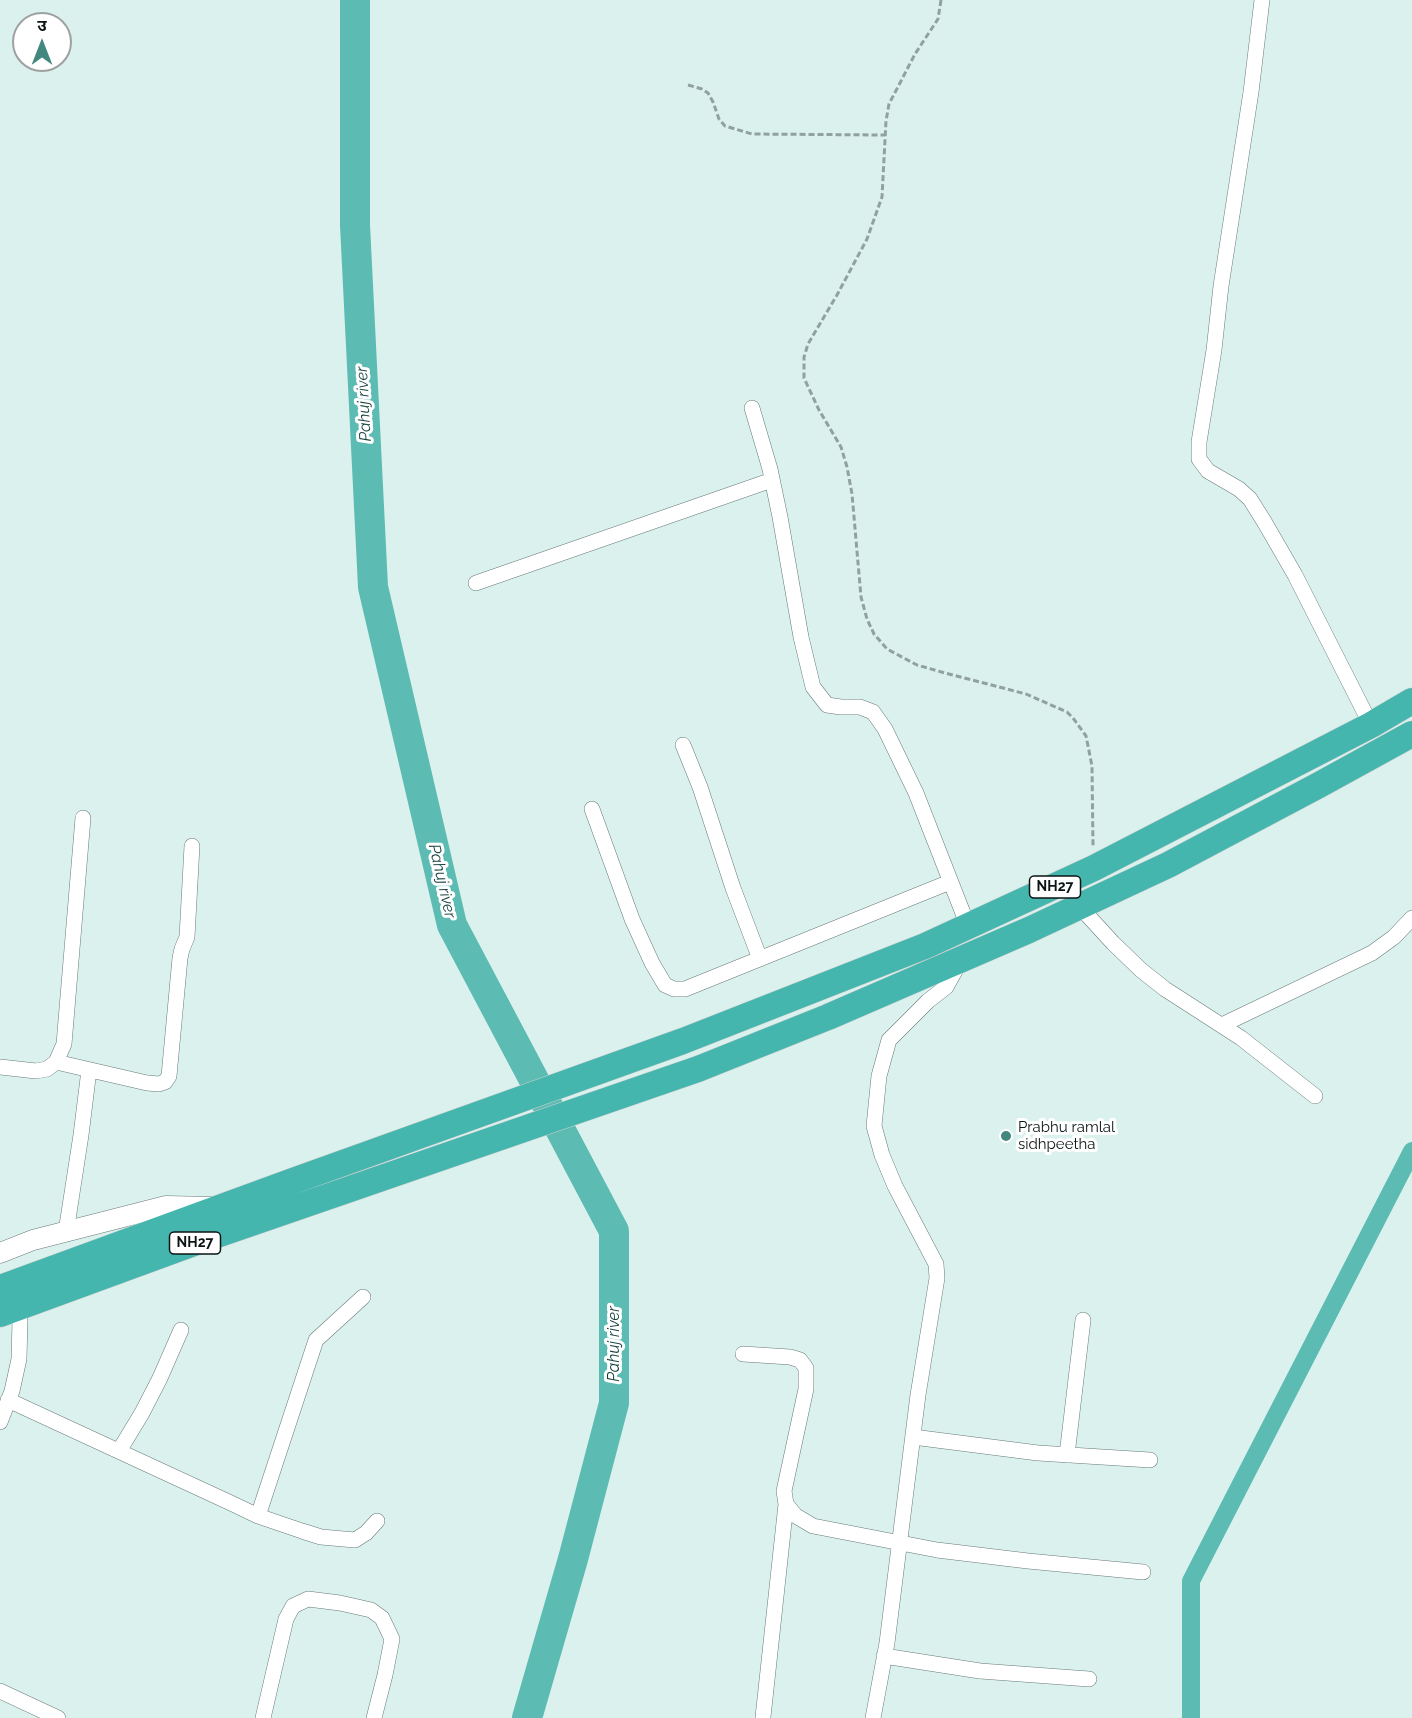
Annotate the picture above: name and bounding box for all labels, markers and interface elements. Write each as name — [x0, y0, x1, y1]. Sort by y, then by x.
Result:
north arrow — [12, 12, 72, 72]
text: उ — [37, 16, 47, 35]
water label: Pahuj river — [352, 366, 376, 442]
water label: Pahuj river — [424, 842, 460, 920]
road number: NH27 — [1030, 876, 1080, 898]
place label: Prabhu ramlal sidhpeetha — [1018, 1118, 1115, 1153]
marker: Prabhu ramlal sidhpeetha — [999, 1129, 1013, 1143]
road number: NH27 — [170, 1232, 220, 1254]
water label: Pahuj river — [604, 1306, 624, 1382]

